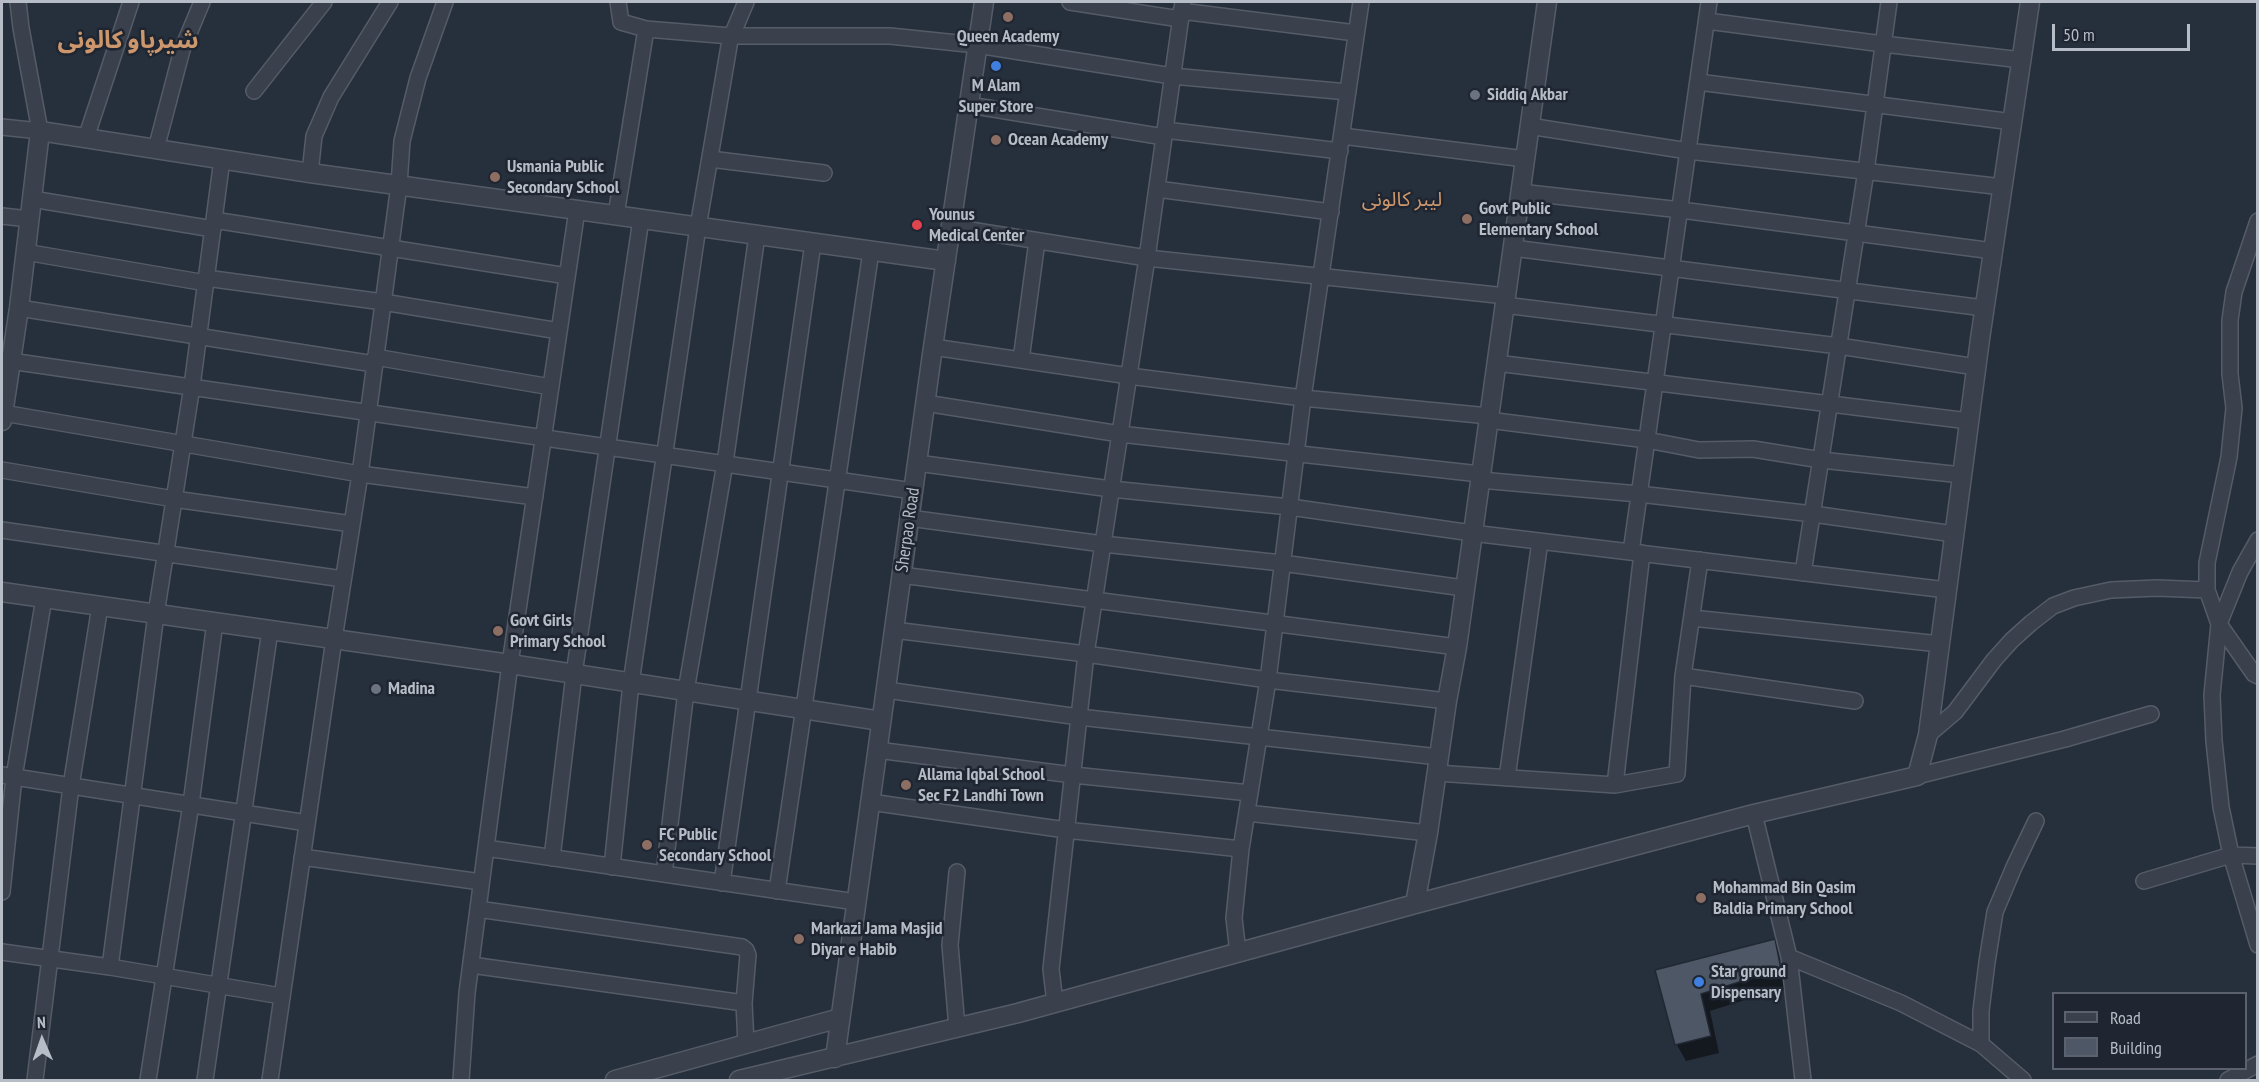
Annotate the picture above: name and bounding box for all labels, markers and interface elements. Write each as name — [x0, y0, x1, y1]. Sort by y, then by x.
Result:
marker: Queen Academy — [1001, 10, 1015, 24]
scale bar — [2055, 12, 2193, 50]
text: 50 m — [2063, 23, 2095, 46]
place label: Queen Academy — [957, 26, 1059, 48]
district label: شیرپاو کالونی — [58, 27, 198, 55]
marker: M Alam Super Store — [989, 59, 1003, 73]
place label: M Alam Super Store — [959, 75, 1033, 118]
place label: Siddiq Akbar — [1487, 84, 1568, 106]
marker: Siddiq Akbar — [1468, 88, 1482, 102]
place label: Ocean Academy — [1008, 129, 1108, 151]
marker: Ocean Academy — [989, 133, 1003, 147]
place label: Usmania Public Secondary School — [507, 156, 619, 198]
marker: Usmania Public Secondary School — [488, 170, 502, 184]
district label: لیبر کالونی — [1362, 188, 1442, 212]
place label: Govt Public Elementary School — [1479, 198, 1598, 240]
place label: Younus Medical Center — [929, 204, 1024, 246]
marker: Govt Public Elementary School — [1460, 212, 1474, 226]
marker: Younus Medical Center — [910, 218, 924, 232]
street label: Sherpao Road — [891, 486, 925, 574]
place label: Govt Girls Primary School — [510, 610, 606, 652]
marker: Govt Girls Primary School — [491, 624, 505, 638]
place label: Madina — [388, 678, 435, 700]
marker: Madina — [369, 682, 383, 696]
place label: Allama Iqbal School Sec F2 Landhi Town — [918, 764, 1045, 806]
marker: Allama Iqbal School Sec F2 Landhi Town — [899, 778, 913, 792]
place label: FC Public Secondary School — [659, 824, 771, 866]
marker: FC Public Secondary School — [640, 838, 654, 852]
place label: Mohammad Bin Qasim Baldia Primary School — [1713, 877, 1856, 920]
marker: Mohammad Bin Qasim Baldia Primary School — [1694, 891, 1708, 905]
place label: Markazi Jama Masjid Diyar e Habib — [811, 918, 943, 960]
marker: Markazi Jama Masjid Diyar e Habib — [792, 932, 806, 946]
place label: Star ground Dispensary — [1711, 961, 1786, 1004]
marker: Star ground Dispensary — [1692, 975, 1706, 989]
legend — [2052, 992, 2247, 1070]
text: Road — [2110, 1006, 2141, 1029]
north arrow — [12, 1010, 72, 1070]
text: N — [37, 1012, 46, 1032]
text: Building — [2110, 1036, 2162, 1059]

